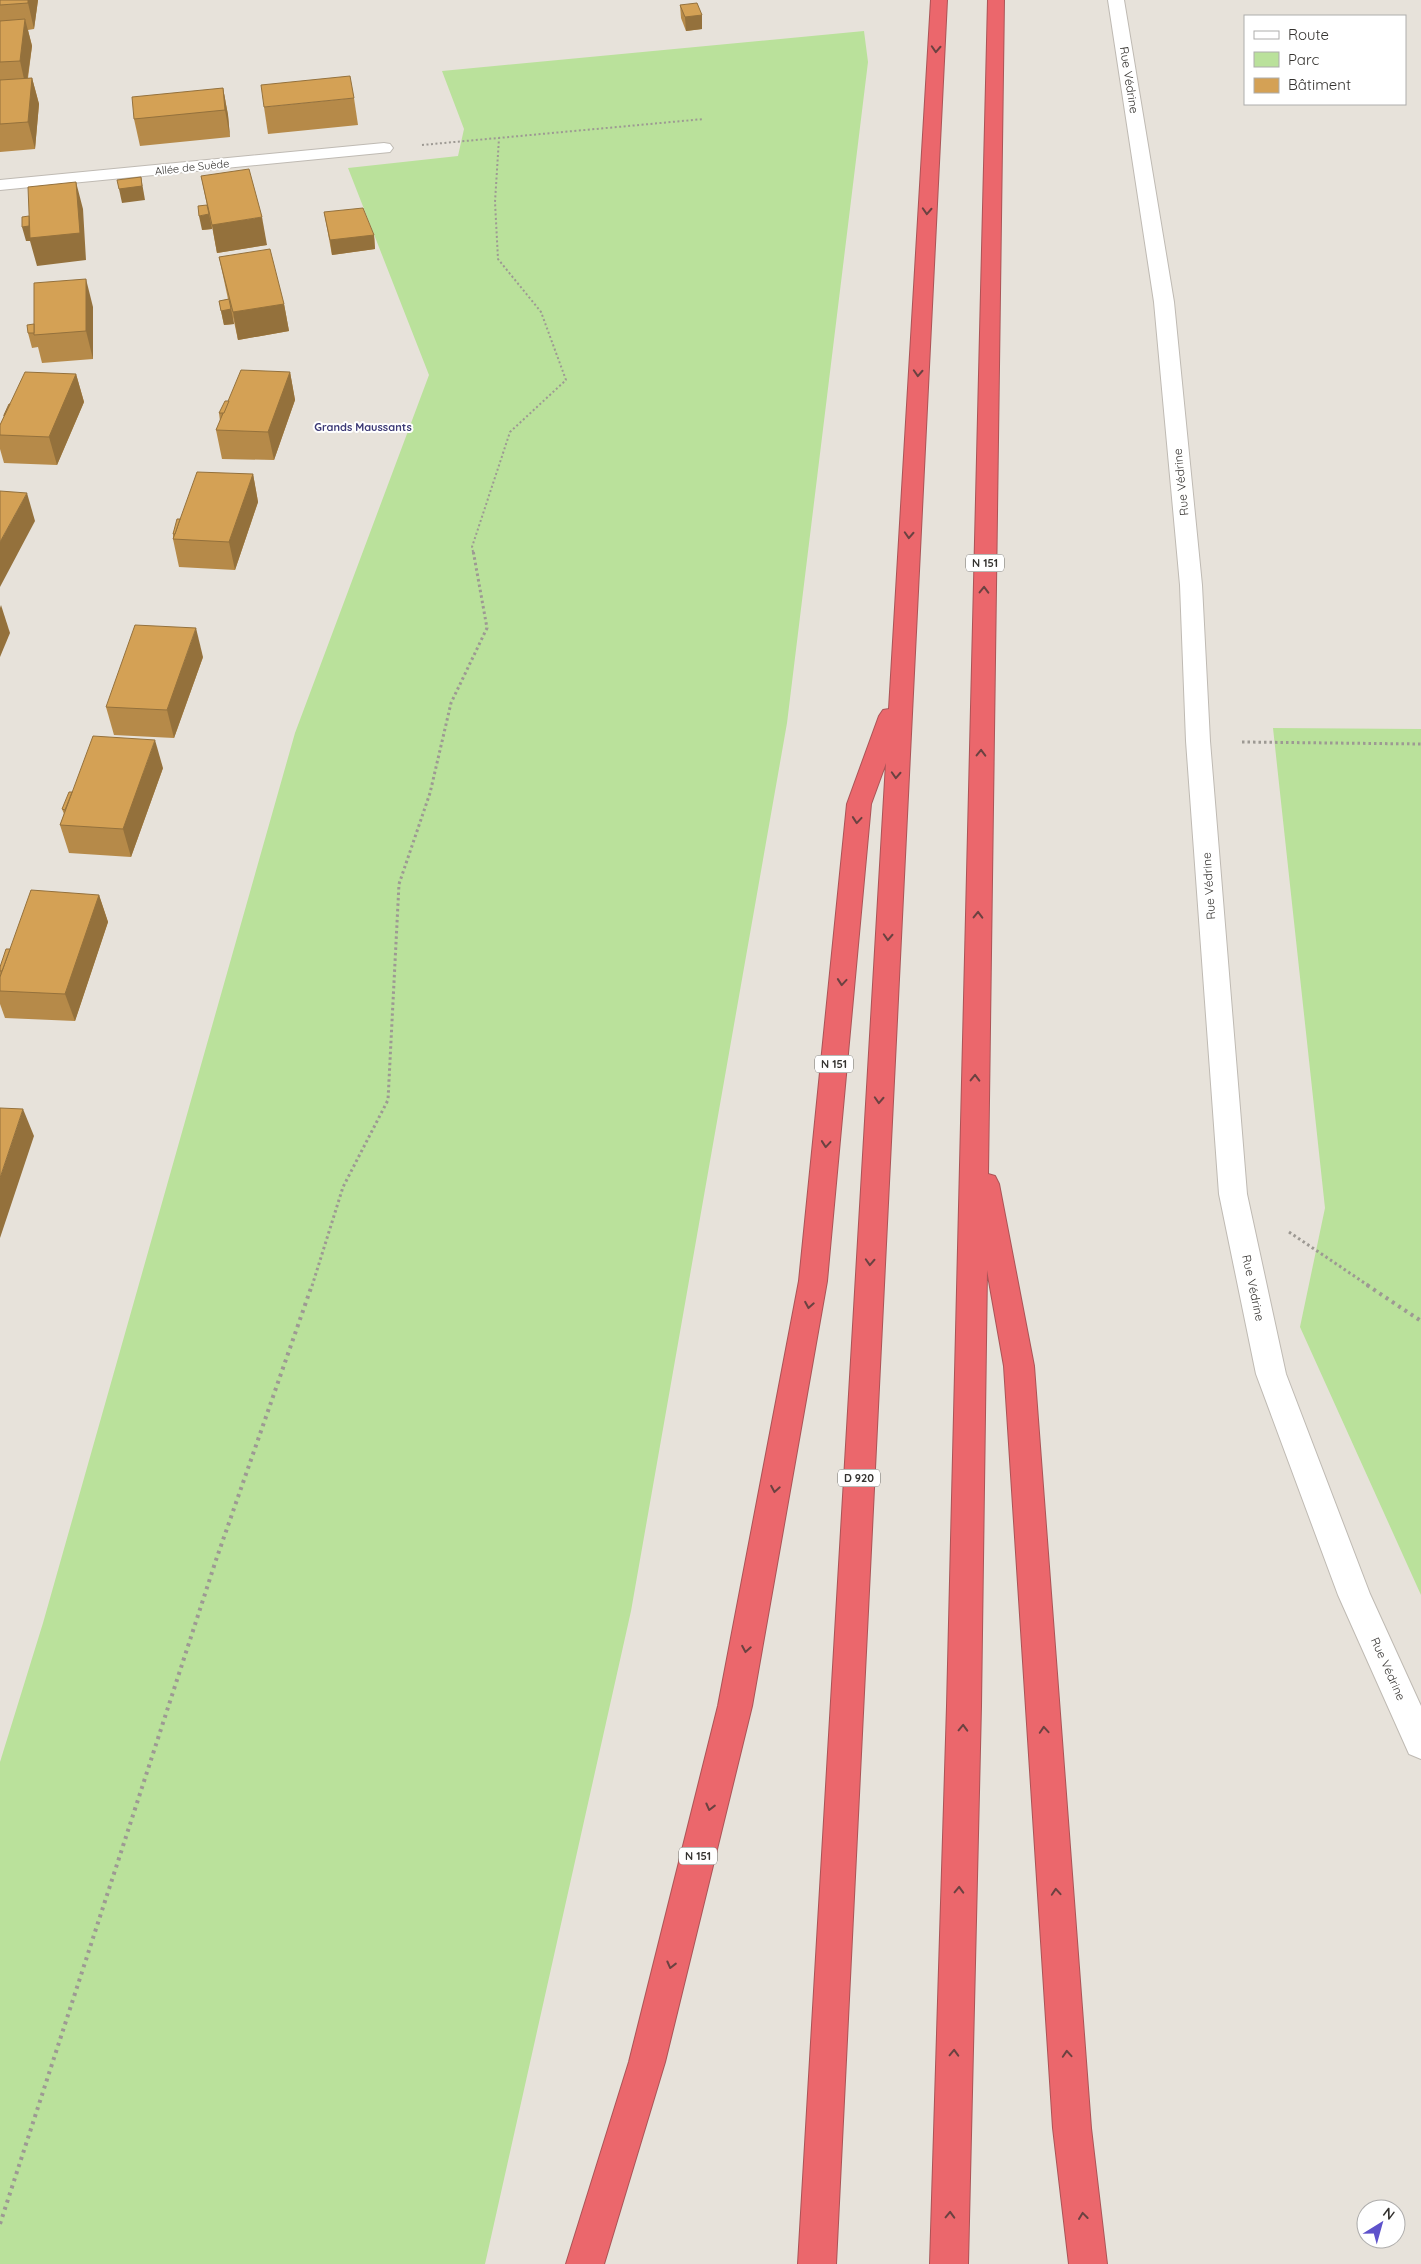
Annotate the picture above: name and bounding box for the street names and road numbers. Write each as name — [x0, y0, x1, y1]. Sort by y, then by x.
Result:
street label: Rue Védrine — [1117, 45, 1142, 115]
street label: Allée de Suède — [154, 156, 230, 178]
street label: Rue Védrine — [1169, 448, 1191, 516]
road number: N 151 — [966, 554, 1004, 572]
street label: Rue Védrine — [1199, 852, 1218, 920]
road number: N 151 — [815, 1056, 853, 1072]
street label: Rue Védrine — [1239, 1253, 1268, 1323]
road number: D 920 — [838, 1470, 880, 1486]
street label: Rue Védrine — [1368, 1635, 1409, 1703]
road number: N 151 — [679, 1848, 717, 1864]

